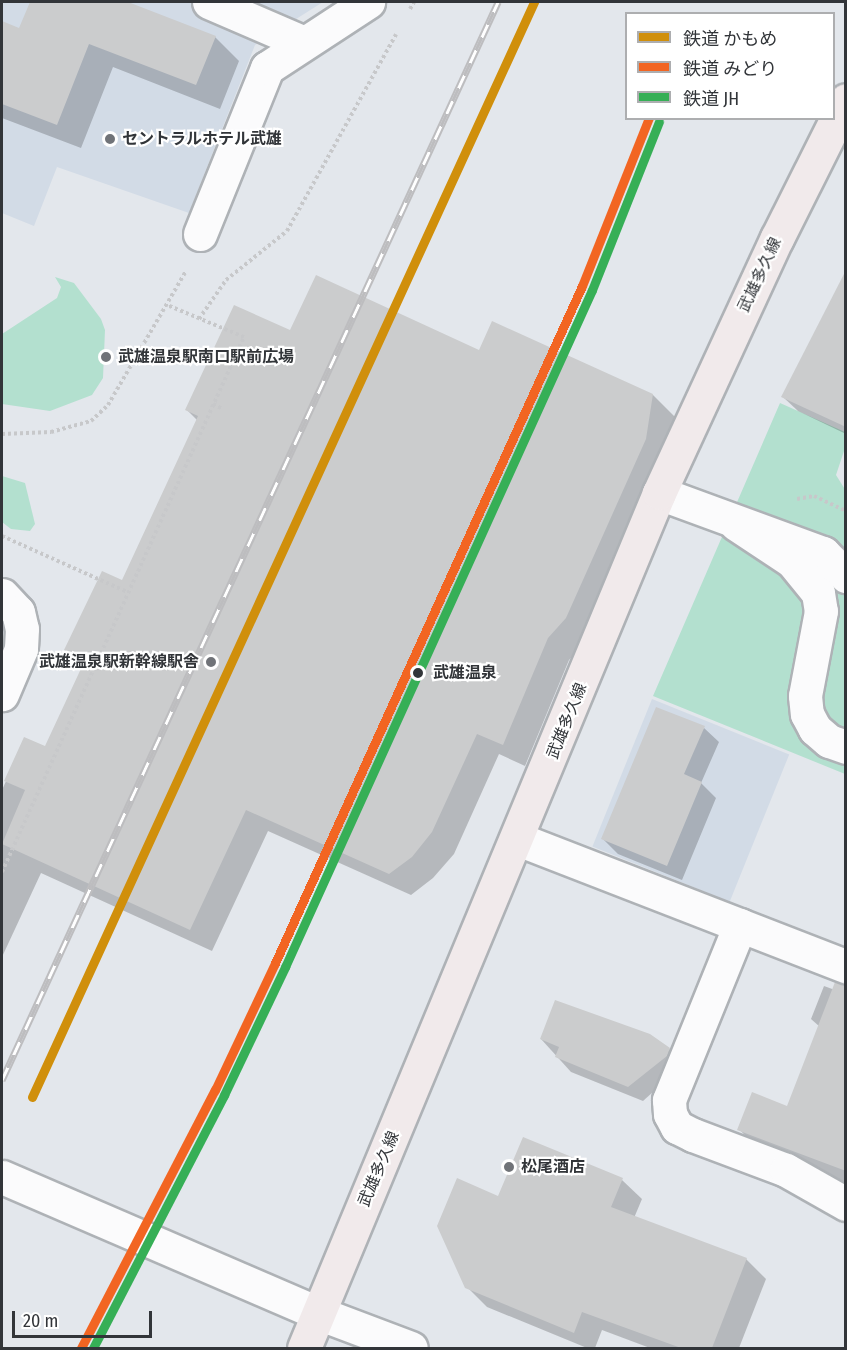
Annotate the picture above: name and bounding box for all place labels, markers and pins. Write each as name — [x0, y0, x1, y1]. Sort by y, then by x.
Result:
place label: セントラルホテル武雄 — [122, 129, 282, 149]
marker: セントラルホテル武雄 — [103, 132, 117, 146]
place label: 武雄温泉駅南口駅前広場 — [118, 347, 294, 367]
marker: 武雄温泉駅南口駅前広場 — [99, 350, 113, 364]
place label: 武雄温泉駅新幹線駅舎 — [39, 652, 199, 672]
marker: 武雄温泉駅新幹線駅舎 — [204, 655, 218, 669]
marker: 武雄温泉 — [408, 663, 428, 683]
place label: 武雄温泉 — [433, 663, 497, 683]
place label: 松尾酒店 — [521, 1157, 585, 1177]
marker: 松尾酒店 — [502, 1160, 516, 1174]

